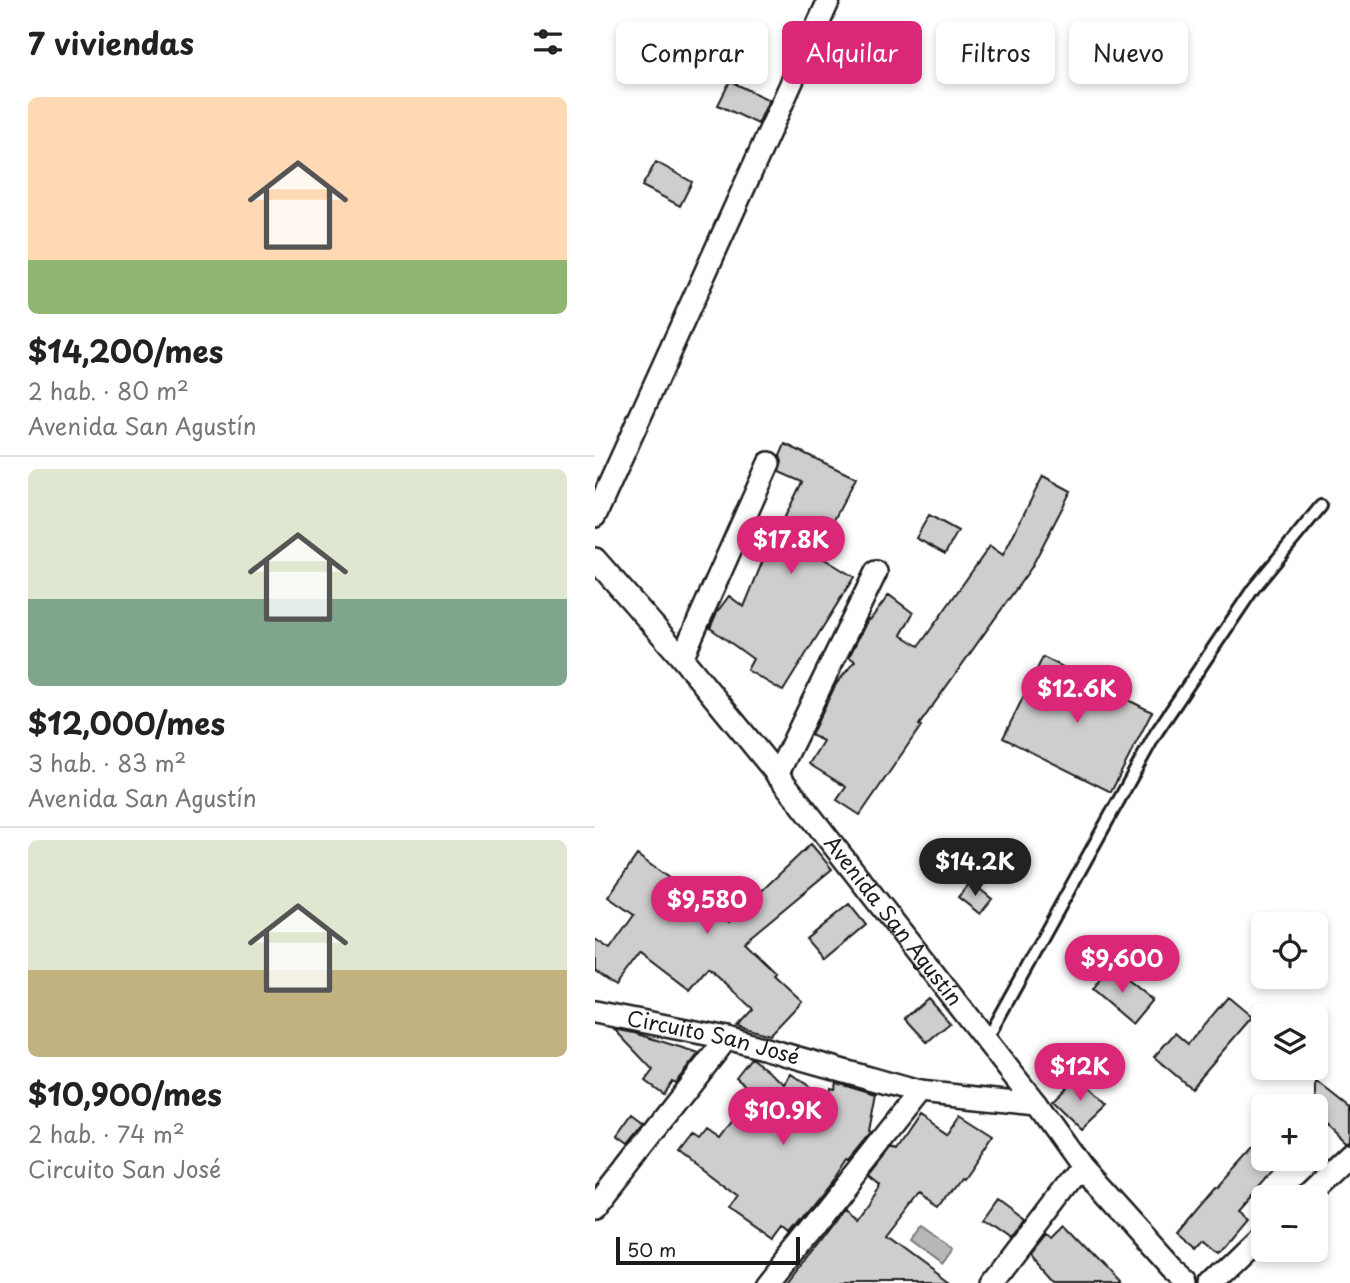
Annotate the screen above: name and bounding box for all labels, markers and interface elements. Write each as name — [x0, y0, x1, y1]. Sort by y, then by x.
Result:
text: 7 viviendas — [28, 20, 194, 65]
chip: Comprar — [616, 21, 768, 84]
chip: Alquilar — [782, 21, 922, 84]
chip: Filtros — [936, 21, 1055, 84]
chip: Nuevo — [1069, 21, 1188, 84]
icon: filters — [529, 23, 567, 61]
icon: home — [235, 142, 361, 268]
text: $14,200/mes — [28, 328, 224, 373]
text: 2 hab. · 80 m² — [28, 373, 189, 408]
text: Avenida San Agustín — [28, 408, 257, 443]
icon: home — [235, 514, 361, 640]
pin: $17.8K — [734, 516, 848, 576]
text: $17.8K — [753, 521, 829, 556]
pin: $12.6K — [1020, 666, 1134, 725]
text: $12.6K — [1037, 670, 1117, 705]
text: $12,000/mes — [28, 700, 225, 745]
text: 3 hab. · 83 m² — [28, 745, 186, 780]
text: Avenida San Agustín — [28, 780, 257, 815]
street label: Avenida San Agustín — [817, 828, 971, 1012]
pin: $14.2K — [918, 838, 1032, 898]
text: $14.2K — [935, 843, 1015, 878]
pin: $9,580 — [650, 876, 764, 936]
text: $9,580 — [667, 881, 747, 916]
icon: home — [235, 885, 361, 1011]
map controls — [1251, 912, 1328, 1262]
button: locate — [1251, 912, 1328, 989]
pin: $9,600 — [1065, 936, 1179, 995]
text: $9,600 — [1081, 940, 1163, 975]
street label: Circuito San José — [624, 1001, 804, 1072]
button: layers — [1251, 1003, 1328, 1080]
pin: $12K — [1039, 1044, 1121, 1103]
text: $12K — [1050, 1048, 1110, 1083]
text: $10,900/mes — [28, 1071, 222, 1116]
pin: $10.9K — [726, 1088, 840, 1147]
text: $10.9K — [744, 1092, 822, 1127]
button: + — [1251, 1094, 1328, 1171]
text: 2 hab. · 74 m² — [28, 1116, 185, 1151]
text: Circuito San José — [28, 1151, 221, 1186]
button: − — [1251, 1185, 1328, 1262]
scale bar — [616, 1234, 800, 1266]
text: 50 m — [627, 1235, 676, 1263]

